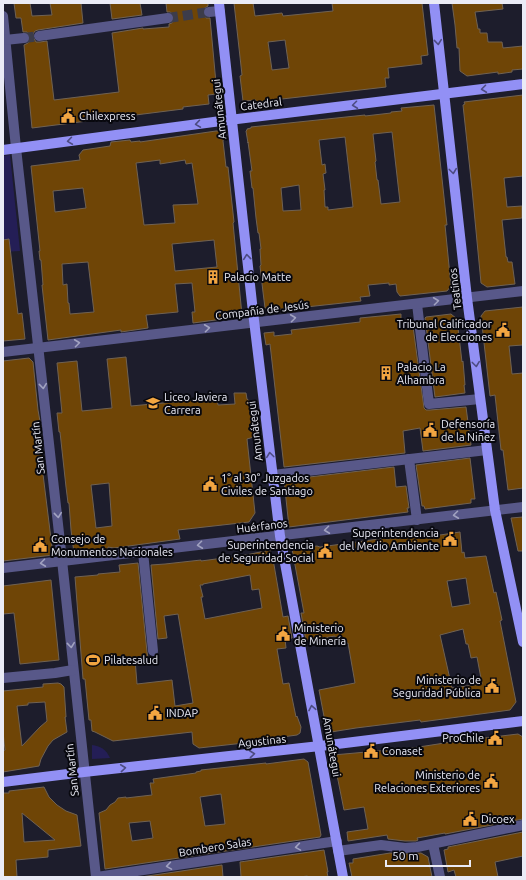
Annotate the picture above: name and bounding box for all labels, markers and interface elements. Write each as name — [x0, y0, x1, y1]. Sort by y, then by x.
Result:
one-way arrow — [434, 39, 443, 45]
street label: Amunátegui — [210, 78, 228, 140]
one-way arrow — [481, 84, 487, 93]
street label: Catedral — [239, 95, 283, 113]
one-way arrow — [352, 100, 358, 109]
public building icon: Chilexpress — [60, 108, 76, 124]
place label: Chilexpress — [79, 110, 136, 122]
one-way arrow — [195, 119, 202, 128]
one-way arrow — [67, 136, 73, 145]
one-way arrow — [448, 168, 457, 174]
one-way arrow — [243, 254, 252, 260]
street label: Teatinos — [446, 267, 464, 310]
building icon: Palacio Matte — [205, 269, 221, 285]
place label: Palacio Matte — [224, 271, 291, 283]
one-way arrow — [433, 297, 439, 306]
street label: Compañía de Jesús — [215, 298, 310, 322]
one-way arrow — [290, 314, 296, 323]
place label: Tribunal Calificador de Elecciones — [397, 318, 493, 343]
public building icon: Tribunal Calificador de Elecciones — [495, 322, 511, 338]
one-way arrow — [203, 324, 210, 333]
one-way arrow — [74, 339, 80, 348]
place label: Palacio La Alhambra — [397, 361, 446, 386]
one-way arrow — [471, 361, 480, 367]
building icon: Palacio La Alhambra — [378, 365, 394, 381]
one-way arrow — [38, 383, 47, 389]
place label: Liceo Javiera Carrera — [164, 391, 227, 416]
school or university icon: Liceo Javiera Carrera — [145, 395, 161, 411]
street label: Amunátegui — [245, 400, 265, 462]
place label: Defensoría de la Niñez — [441, 418, 495, 443]
street label: San Martín — [29, 421, 47, 475]
public building icon: Defensoría de la Niñez — [422, 422, 438, 438]
one-way arrow — [266, 452, 275, 458]
place label: 1° al 30° Juzgados Civiles de Santiago — [221, 472, 313, 497]
public building icon: 1° al 30° Juzgados Civiles de Santiago — [202, 476, 218, 492]
one-way arrow — [453, 510, 459, 519]
one-way arrow — [53, 512, 62, 518]
street label: Huérfanos — [236, 517, 289, 535]
one-way arrow — [324, 525, 330, 534]
place label: Superintendencia del Medio Ambiente — [339, 527, 439, 552]
public building icon: Superintendencia del Medio Ambiente — [442, 531, 458, 547]
place label: Consejo de Monumentos Nacionales — [51, 533, 173, 558]
public building icon: Consejo de Monumentos Nacionales — [32, 537, 48, 553]
place label: Superintendencia de Seguridad Social — [218, 539, 314, 564]
one-way arrow — [197, 540, 203, 549]
public building icon: Superintendencia de Seguridad Social — [317, 543, 333, 559]
one-way arrow — [40, 559, 46, 568]
place label: Ministerio de Minería — [294, 622, 346, 647]
public building icon: Ministerio de Minería — [275, 626, 291, 642]
one-way arrow — [66, 642, 75, 648]
sports icon: Pilatesalud — [85, 652, 101, 668]
place label: Pilatesalud — [104, 654, 158, 666]
place label: Ministerio de Seguridad Pública — [393, 674, 481, 699]
public building icon: Ministerio de Seguridad Pública — [484, 678, 500, 694]
public building icon: INDAP — [147, 705, 163, 721]
one-way arrow — [309, 705, 317, 711]
place label: INDAP — [166, 707, 198, 719]
street label: Amunátegui — [321, 716, 343, 778]
public building icon: ProChile — [487, 730, 503, 746]
street label: Agustinas — [237, 732, 287, 749]
place label: ProChile — [442, 732, 484, 744]
street label: San Martín — [63, 743, 81, 797]
public building icon: Conaset — [363, 743, 379, 759]
place label: Conaset — [382, 745, 423, 757]
one-way arrow — [249, 750, 255, 759]
one-way arrow — [120, 764, 126, 773]
place label: Ministerio de Relaciones Exteriores — [374, 769, 480, 794]
public building icon: Ministerio de Relaciones Exteriores — [483, 773, 499, 789]
public building icon: Dicoex — [462, 811, 478, 827]
place label: Dicoex — [481, 813, 515, 825]
street label: Bombero Salas — [178, 835, 252, 859]
one-way arrow — [295, 842, 301, 851]
scale bar — [386, 842, 470, 868]
text: 50 m — [392, 849, 419, 862]
one-way arrow — [166, 861, 173, 870]

